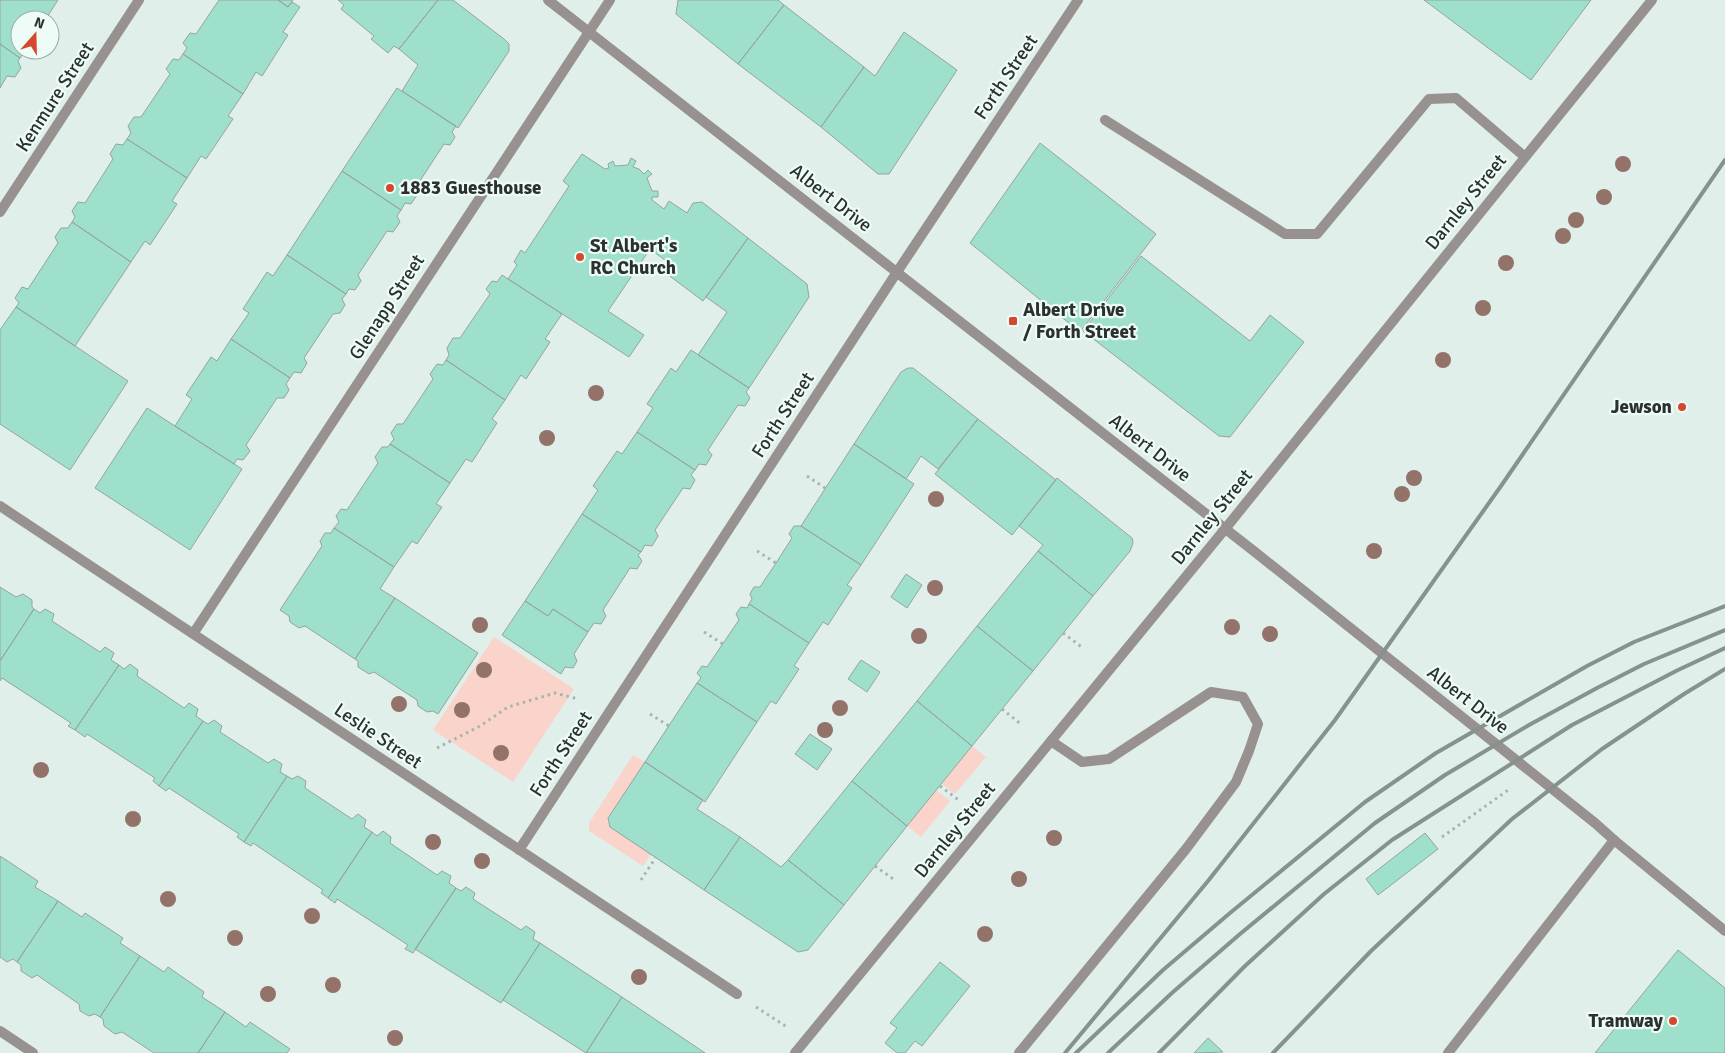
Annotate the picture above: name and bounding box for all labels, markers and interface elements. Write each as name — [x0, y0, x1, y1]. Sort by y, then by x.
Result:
north arrow — [10, 10, 60, 60]
text: N — [32, 14, 47, 33]
street label: Forth Street — [969, 30, 1043, 124]
street label: Kenmure Street — [11, 37, 100, 156]
street label: Darnley Street — [1420, 149, 1512, 255]
street label: Albert Drive — [785, 159, 877, 237]
place label: 1883 Guesthouse — [400, 176, 542, 200]
marker: 1883 Guesthouse — [384, 182, 396, 194]
place label: St Albert's RC Church — [590, 234, 678, 280]
street label: Glenapp Street — [344, 249, 430, 364]
marker: St Albert's RC Church — [574, 251, 586, 263]
place label: Albert Drive / Forth Street — [1023, 298, 1136, 344]
marker: Albert Drive / Forth Street — [1007, 315, 1019, 327]
street label: Forth Street — [746, 367, 820, 462]
place label: Jewson — [1611, 395, 1672, 419]
marker: Jewson — [1676, 401, 1688, 413]
street label: Albert Drive — [1104, 409, 1196, 487]
street label: Darnley Street — [1166, 464, 1258, 570]
street label: Albert Drive — [1422, 661, 1514, 739]
street label: Leslie Street — [329, 698, 427, 774]
street label: Forth Street — [524, 706, 598, 801]
street label: Darnley Street — [909, 777, 1001, 883]
place label: Tramway — [1589, 1009, 1664, 1033]
marker: Tramway — [1667, 1015, 1679, 1027]

